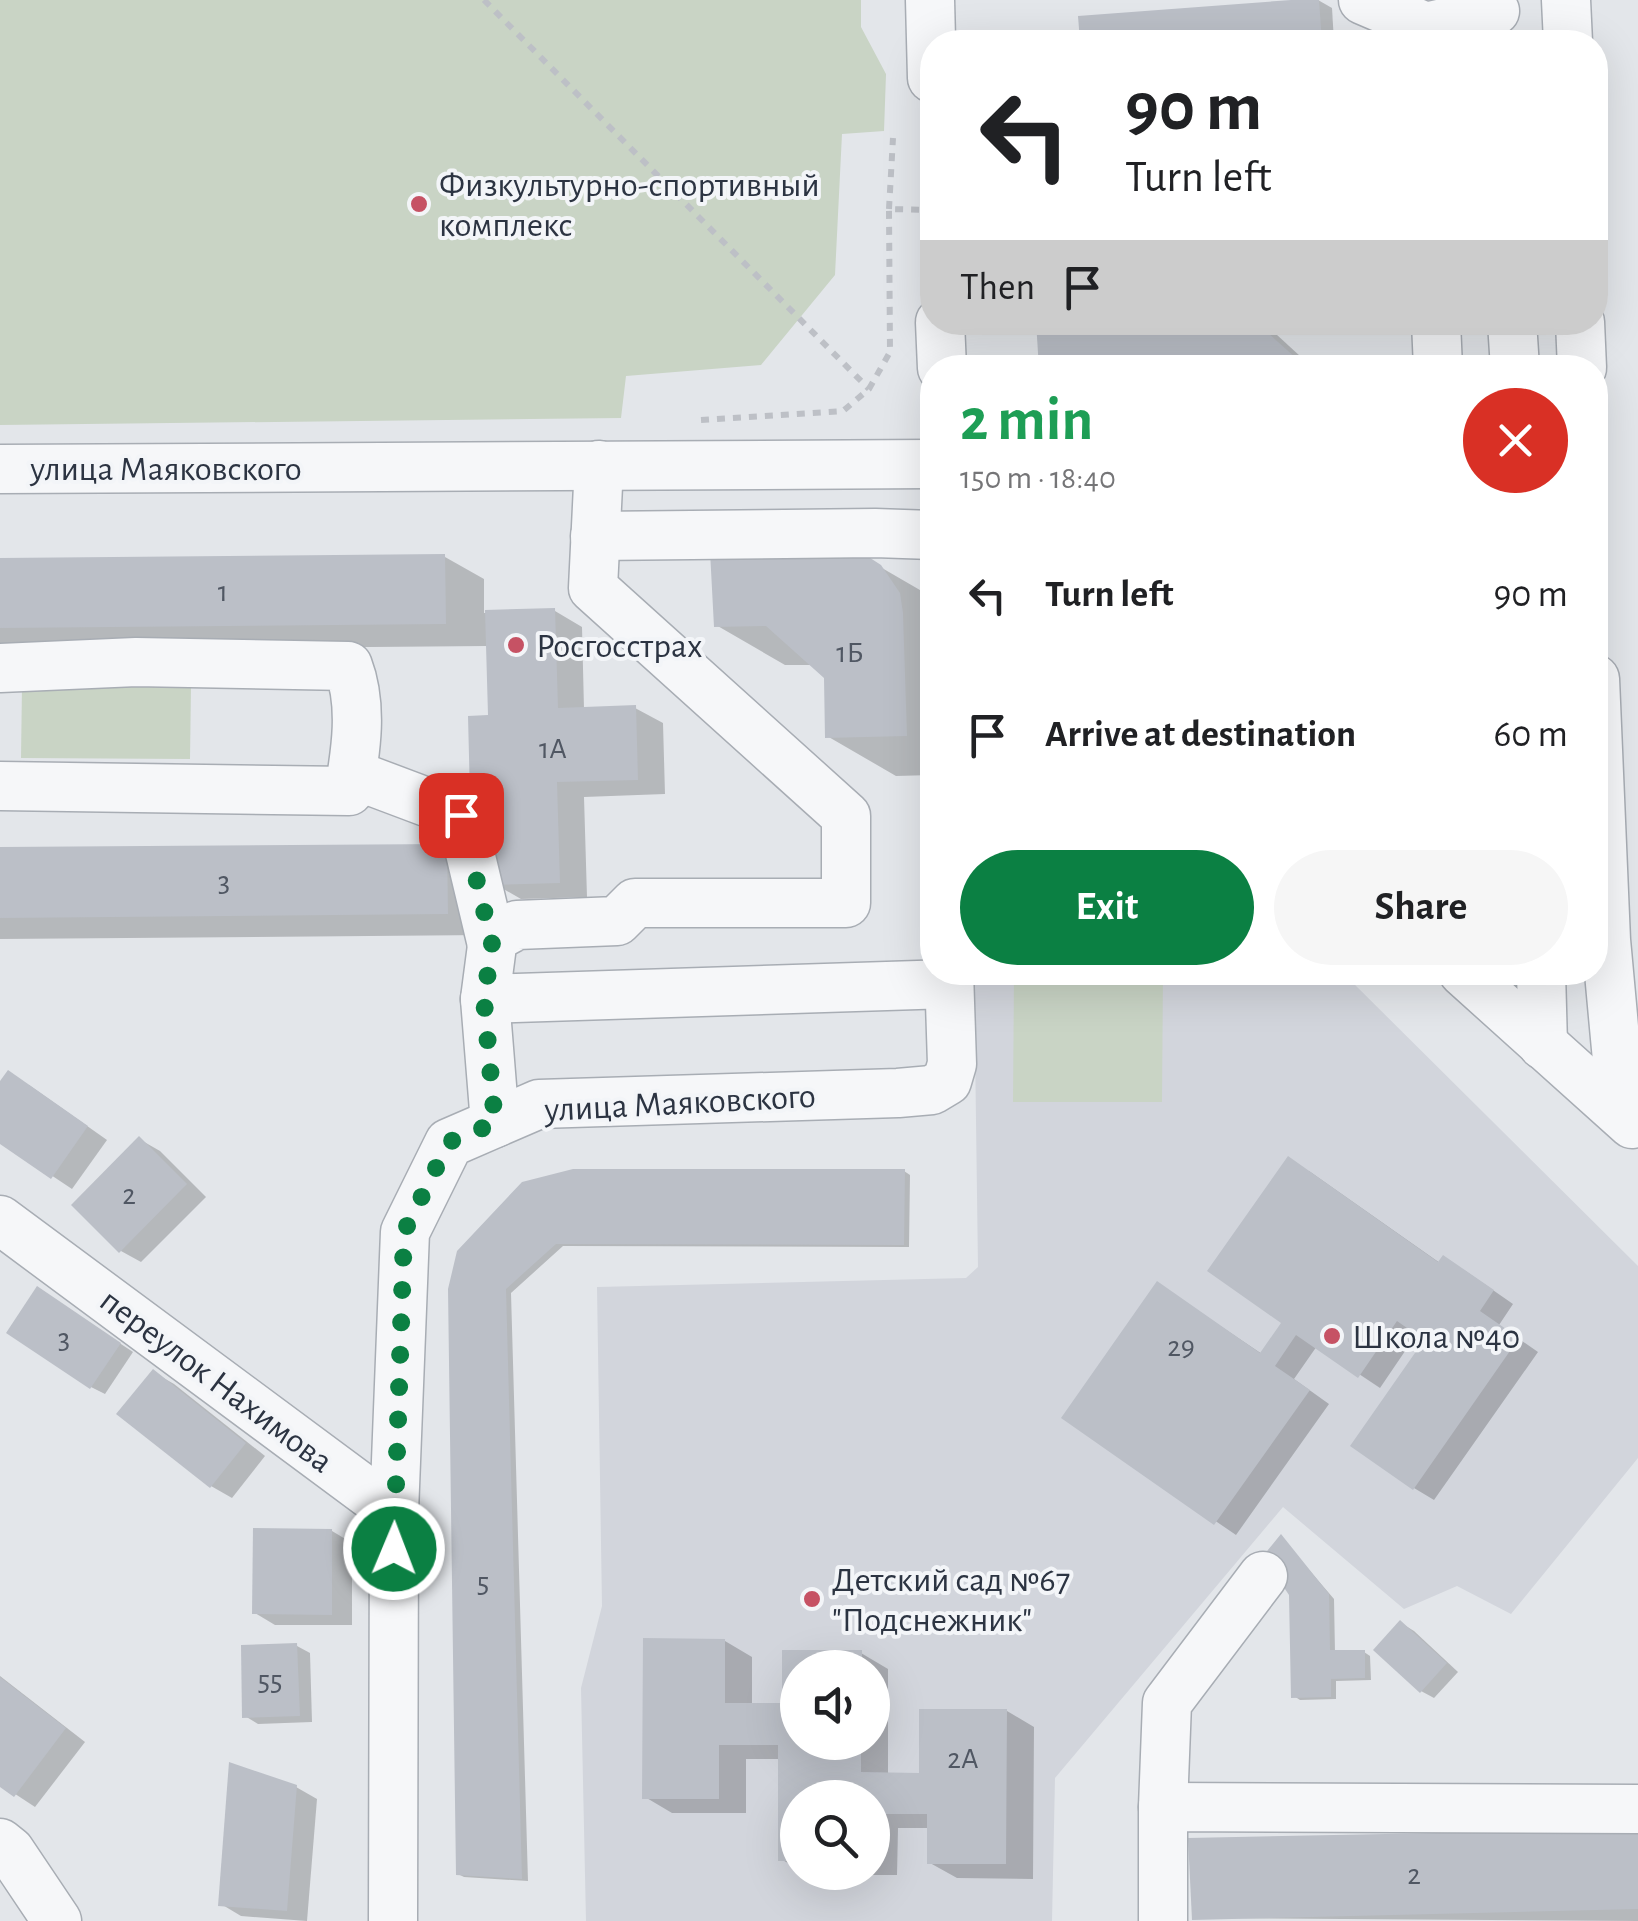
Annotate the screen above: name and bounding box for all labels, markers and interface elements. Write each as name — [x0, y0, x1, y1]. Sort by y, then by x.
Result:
icon: left — [960, 70, 1090, 200]
text: 90 m — [1125, 73, 1262, 143]
text: Turn left — [1125, 155, 1272, 200]
place label: Физкультурно-спортивный комплекс — [439, 168, 820, 243]
marker: Физкультурно-спортивный комплекс — [408, 193, 430, 215]
icon: arrive — [1055, 260, 1110, 315]
text: Then — [960, 269, 1035, 307]
button: close — [1463, 388, 1568, 493]
text: 2 min — [960, 391, 1093, 451]
street label: улица Маяковского — [29, 452, 302, 487]
text: 150 m · 18:40 — [960, 462, 1116, 494]
icon: left — [960, 568, 1015, 623]
text: Turn left — [1045, 576, 1173, 614]
text: 90 m — [1493, 576, 1568, 614]
house number: 1 — [218, 577, 228, 607]
place label: Росгосстрах — [536, 629, 703, 664]
marker: Росгосстрах — [505, 634, 527, 656]
house number: 1Б — [836, 638, 864, 668]
icon: arrive — [960, 708, 1015, 763]
text: Arrive at destination — [1045, 716, 1356, 754]
text: 60 m — [1493, 716, 1568, 754]
house number: 1А — [539, 734, 567, 764]
pin — [419, 773, 504, 858]
icon: arrive — [434, 788, 489, 843]
button: Exit — [960, 850, 1254, 965]
button: Share — [1274, 850, 1568, 965]
house number: 3 — [218, 867, 230, 897]
street label: улица Маяковского — [543, 1079, 817, 1128]
house number: 2 — [122, 1180, 136, 1210]
street label: переулок Нахимова — [93, 1283, 339, 1480]
place label: Школа №40 — [1352, 1320, 1520, 1355]
house number: 3 — [58, 1324, 70, 1354]
marker: Школа №40 — [1321, 1325, 1343, 1347]
house number: 29 — [1167, 1332, 1195, 1362]
position arrow — [342, 1497, 446, 1601]
place label: Детский сад №67 "Подснежник" — [832, 1563, 1070, 1638]
house number: 5 — [477, 1568, 489, 1598]
marker: Детский сад №67 "Подснежник" — [801, 1588, 823, 1610]
map controls — [780, 1650, 890, 1890]
button: sound — [780, 1650, 890, 1760]
house number: 55 — [257, 1666, 283, 1696]
house number: 2А — [947, 1744, 979, 1774]
button: search — [780, 1780, 890, 1890]
house number: 2 — [1407, 1860, 1421, 1890]

